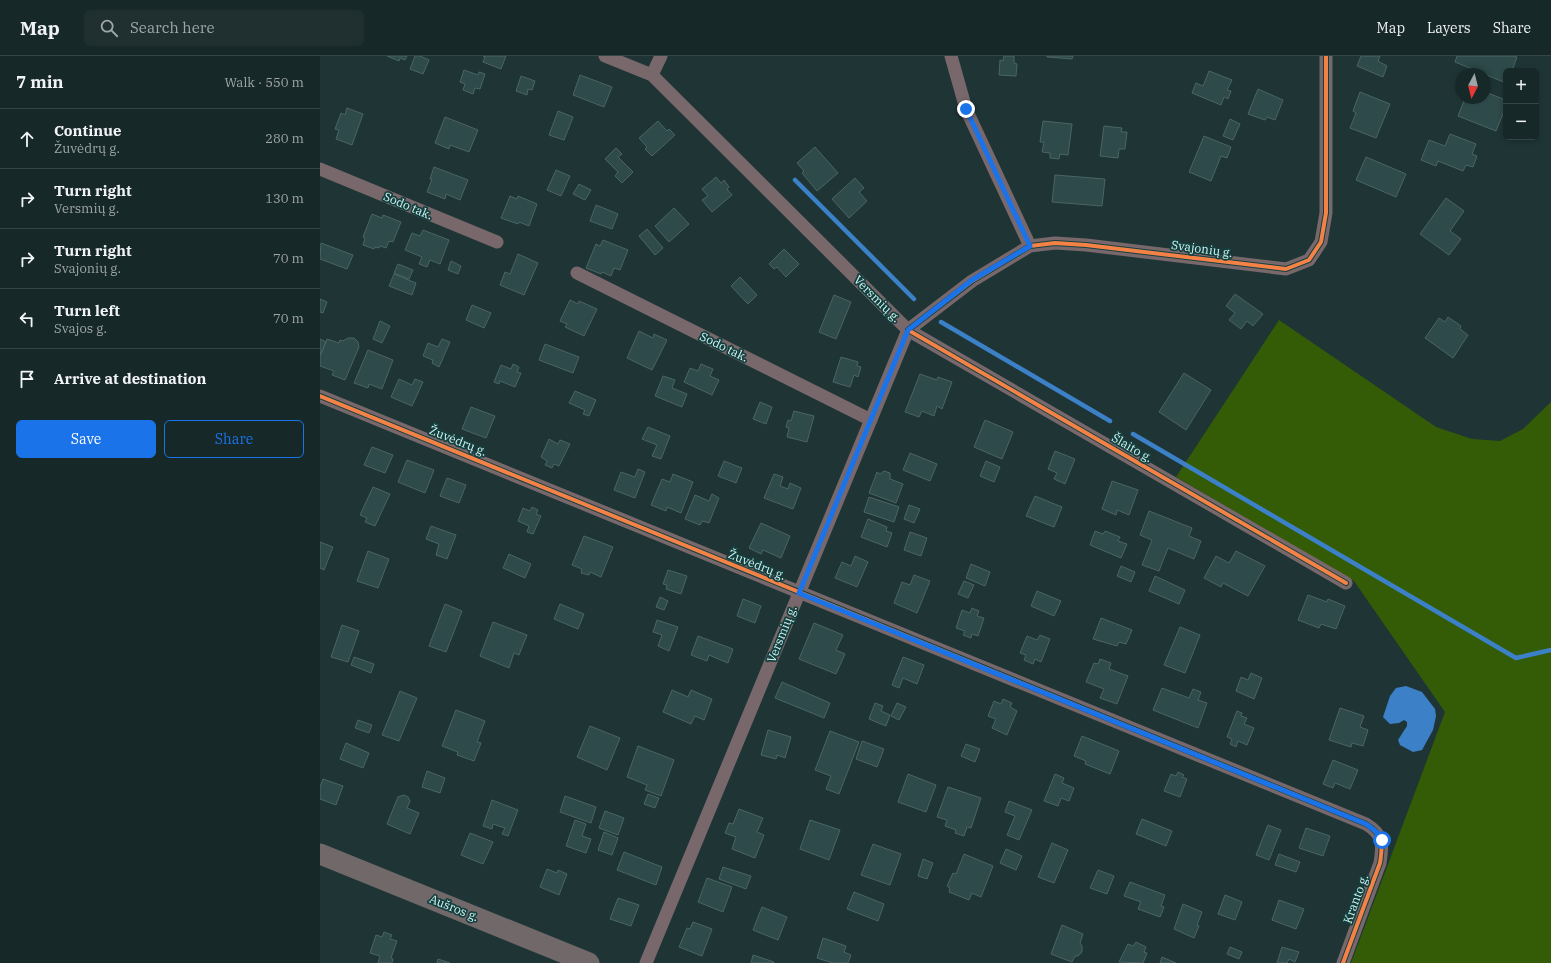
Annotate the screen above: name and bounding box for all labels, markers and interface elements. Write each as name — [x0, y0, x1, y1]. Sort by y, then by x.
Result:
search box — [84, 10, 364, 46]
text: Map — [20, 16, 60, 40]
icon: search — [98, 17, 120, 39]
text: Search here — [130, 18, 214, 37]
text: Map — [1377, 19, 1405, 37]
text: Layers — [1427, 19, 1471, 37]
text: Share — [1493, 19, 1531, 37]
north arrow — [1455, 68, 1491, 104]
map controls — [1503, 68, 1539, 140]
button: + — [1503, 68, 1539, 104]
text: 7 min — [16, 71, 64, 93]
text: Walk · 550 m — [225, 74, 304, 91]
route end — [957, 100, 975, 118]
button: − — [1503, 104, 1539, 140]
text: Continue — [54, 121, 121, 140]
icon: ahead — [16, 128, 38, 150]
text: 280 m — [265, 130, 304, 147]
text: Žuvėdrų g. — [54, 140, 120, 157]
text: Turn right — [54, 181, 132, 200]
icon: right — [16, 188, 38, 210]
street label: Sodo tak. — [381, 188, 435, 223]
text: 130 m — [265, 190, 304, 207]
text: Versmių g. — [54, 200, 119, 217]
street label: Svajonių g. — [1170, 237, 1234, 260]
text: Turn right — [54, 241, 132, 260]
icon: right — [16, 248, 38, 270]
text: 70 m — [273, 250, 304, 267]
text: Svajonių g. — [54, 260, 121, 277]
street label: Versmių g. — [851, 272, 904, 325]
text: Turn left — [54, 301, 120, 320]
icon: left — [16, 308, 38, 330]
text: 70 m — [273, 310, 304, 327]
text: Svajos g. — [54, 320, 107, 337]
street label: Sodo tak. — [698, 328, 751, 365]
icon: arrive — [16, 368, 38, 390]
text: Arrive at destination — [54, 369, 206, 388]
button: Save — [16, 420, 156, 458]
button: Share — [164, 420, 304, 458]
street label: Žuvėdrų g. — [427, 422, 489, 459]
street label: Šlaito g. — [1109, 430, 1155, 465]
street label: Žuvėdrų g. — [726, 546, 788, 583]
street label: Versmių g. — [763, 603, 800, 665]
route start — [1373, 831, 1391, 849]
street label: Kranto g. — [1340, 872, 1371, 926]
street label: Aušros g. — [427, 891, 481, 924]

